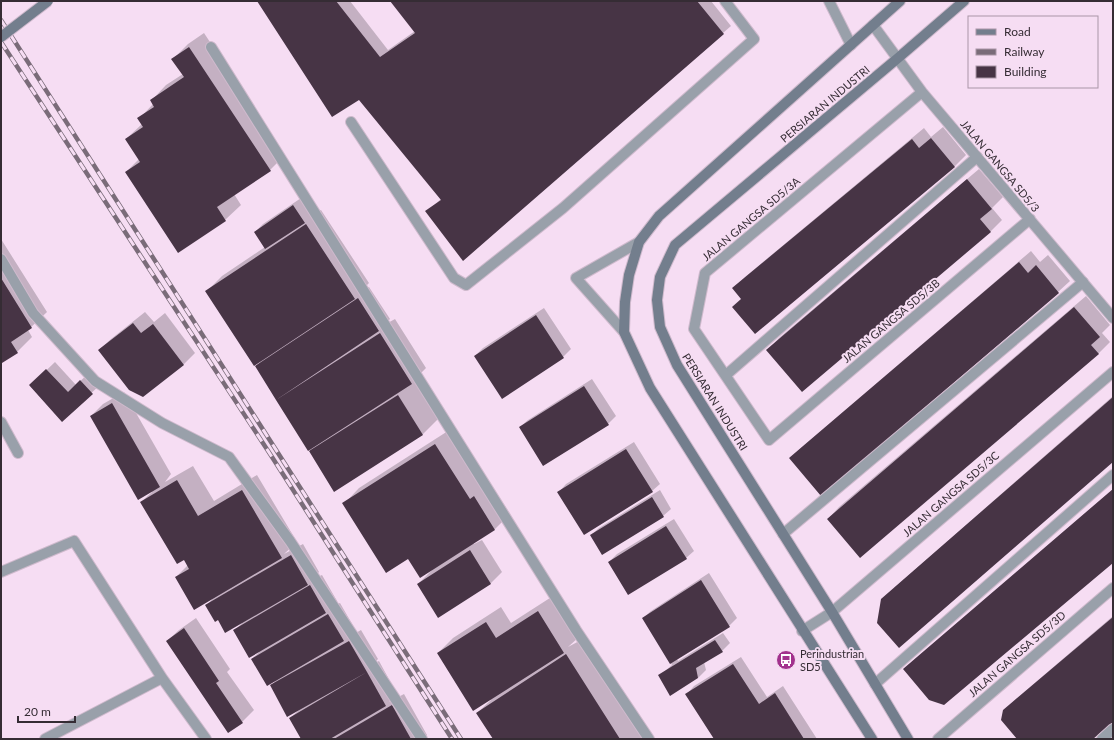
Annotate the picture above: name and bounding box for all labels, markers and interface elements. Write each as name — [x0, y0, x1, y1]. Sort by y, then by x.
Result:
legend — [968, 16, 1098, 88]
text: Road — [1004, 24, 1031, 39]
text: Railway — [1004, 44, 1045, 59]
street label: PERSIARAN INDUSTRI — [777, 63, 872, 145]
text: Building — [1004, 64, 1047, 79]
street label: JALAN GANGSA SD5/3 — [958, 117, 1043, 214]
street label: JALAN GANGSA SD5/3A — [699, 174, 803, 263]
street label: JALAN GANGSA SD5/3B — [839, 276, 942, 365]
street label: PERSIARAN INDUSTRI — [680, 351, 751, 453]
street label: JALAN GANGSA SD5/3C — [900, 448, 1002, 539]
street label: JALAN GANGSA SD5/3D — [965, 608, 1068, 699]
place label: Perindustrian SD5 — [800, 647, 864, 673]
bus stop icon: Perindustrian SD5 — [775, 649, 797, 671]
scale bar — [18, 698, 75, 724]
text: 20 m — [24, 704, 51, 719]

